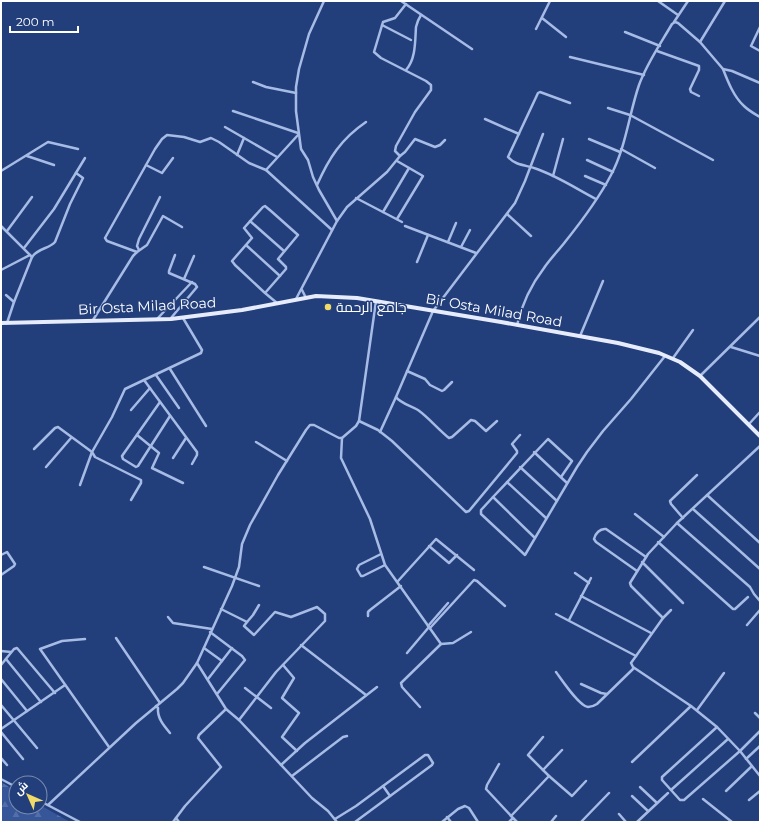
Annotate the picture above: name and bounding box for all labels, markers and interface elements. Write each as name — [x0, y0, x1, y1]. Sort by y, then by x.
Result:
scale bar — [10, 8, 78, 34]
text: 200 m — [16, 14, 55, 29]
street label: Bir Osta Milad Road — [424, 289, 564, 331]
street label: Bir Osta Milad Road — [77, 293, 217, 319]
place label: جامع الرحمة — [336, 298, 407, 316]
marker: جامع الرحمة — [323, 302, 333, 312]
north arrow — [8, 775, 48, 815]
text: ش — [11, 778, 31, 798]

